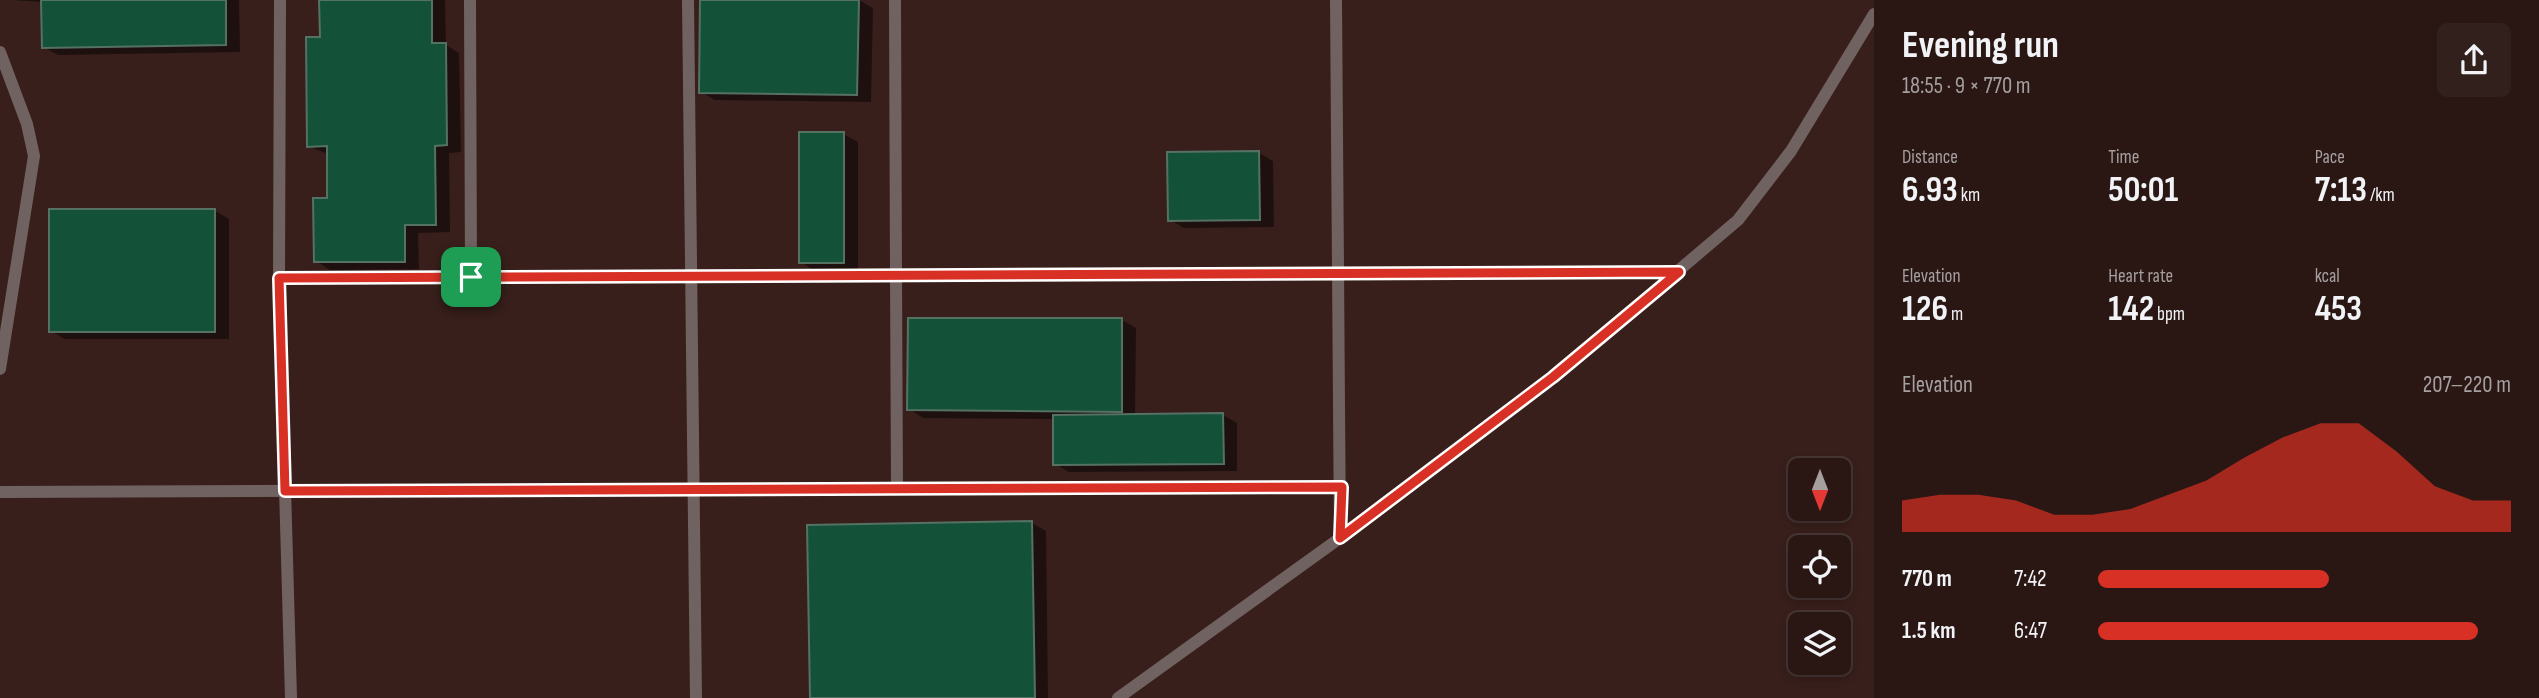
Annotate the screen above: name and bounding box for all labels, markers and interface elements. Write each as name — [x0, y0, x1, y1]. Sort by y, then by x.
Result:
text: Evening run — [1902, 23, 2059, 68]
button: share — [2437, 23, 2511, 97]
text: 18:55 · 9 × 770 m — [1902, 72, 2031, 100]
text: Distance — [1902, 146, 1958, 169]
text: Time — [2108, 146, 2139, 169]
text: Pace — [2315, 146, 2345, 169]
text: 6.93 — [1902, 169, 1958, 212]
text: 50:01 — [2108, 169, 2178, 212]
text: 7:13 — [2315, 169, 2367, 212]
text: km — [1958, 184, 1980, 207]
text: /km — [2367, 184, 2395, 207]
pin — [441, 247, 501, 307]
icon: arrive — [452, 258, 490, 296]
text: Elevation — [1902, 265, 1961, 288]
text: Heart rate — [2108, 265, 2173, 288]
text: kcal — [2315, 265, 2340, 288]
text: 126 — [1902, 288, 1948, 331]
text: 142 — [2108, 288, 2154, 331]
text: 453 — [2315, 288, 2362, 331]
text: m — [1948, 303, 1963, 326]
text: bpm — [2154, 303, 2185, 326]
text: Elevation — [1902, 371, 1973, 399]
text: 207–220 m — [2423, 371, 2511, 399]
north arrow — [1788, 458, 1852, 522]
map controls — [1788, 458, 1851, 675]
button: locate — [1788, 535, 1851, 598]
text: 770 m — [1902, 565, 1952, 593]
text: 7:42 — [2014, 565, 2047, 593]
button: layers — [1788, 612, 1851, 675]
text: 1.5 km — [1902, 617, 1955, 645]
text: 6:47 — [2014, 617, 2047, 645]

